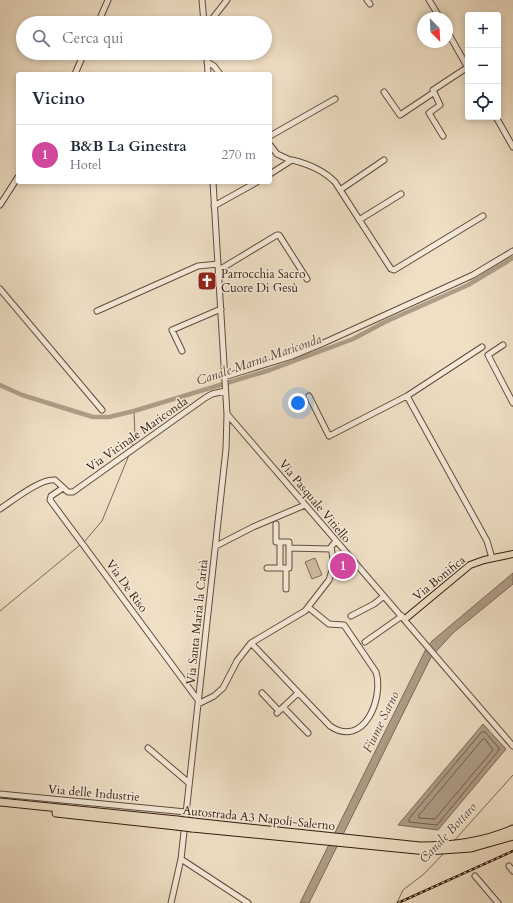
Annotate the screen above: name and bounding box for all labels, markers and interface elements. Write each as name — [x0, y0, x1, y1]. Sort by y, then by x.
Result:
north arrow — [417, 12, 453, 48]
map controls — [465, 12, 501, 120]
button: + — [465, 12, 501, 48]
search box — [16, 16, 272, 60]
icon: search — [30, 27, 52, 49]
text: Cerca qui — [62, 28, 124, 48]
button: − — [465, 48, 501, 84]
button: locate — [465, 84, 501, 120]
text: Vicino — [32, 87, 85, 110]
text: B&B La Ginestra — [70, 136, 187, 156]
text: 1 — [42, 146, 48, 164]
text: 270 m — [222, 146, 256, 164]
text: Hotel — [70, 156, 101, 174]
place label: Parrocchia Sacro Cuore Di Gesù — [221, 266, 306, 296]
church icon: Parrocchia Sacro Cuore Di Gesù — [196, 270, 218, 292]
water label: Canale Marna Mariconda — [194, 330, 324, 390]
street label: Via Vicinale Mariconda — [83, 393, 191, 475]
your location — [288, 393, 308, 413]
street label: Via Pasquale Vitiello — [275, 456, 355, 546]
pin: 1 — [330, 551, 356, 581]
street label: Via Bonifica — [410, 551, 469, 604]
street label: Via De Riso — [103, 557, 152, 616]
street label: Via Santa Maria la Carità — [182, 558, 212, 686]
water label: Fiume Sarno — [358, 688, 404, 756]
street label: Via delle Industrie — [47, 781, 141, 805]
water label: Canale Bottaro — [415, 799, 481, 867]
street label: Autostrada A3 Napoli-Salerno — [182, 802, 336, 834]

